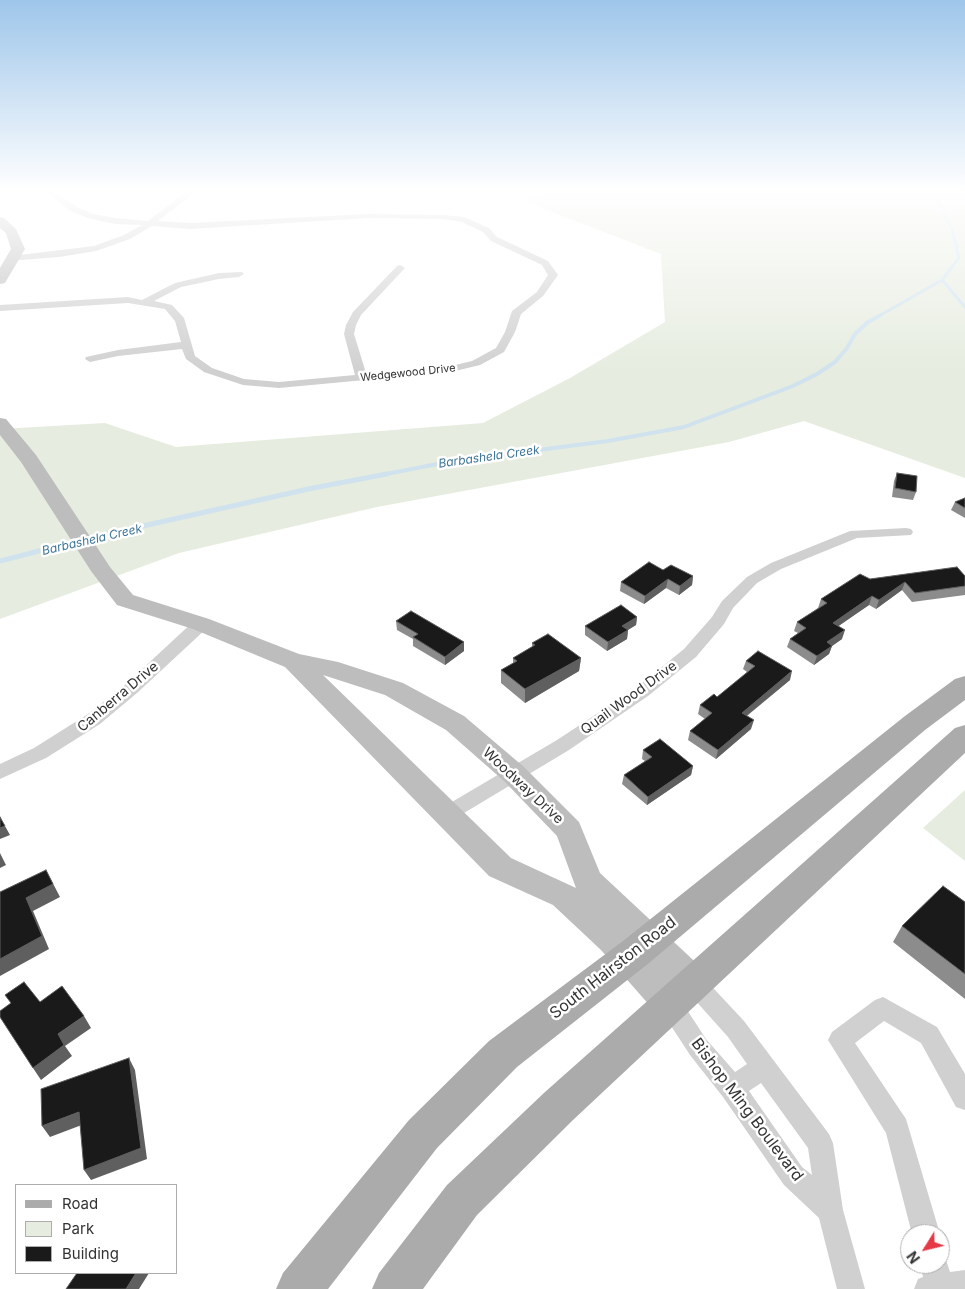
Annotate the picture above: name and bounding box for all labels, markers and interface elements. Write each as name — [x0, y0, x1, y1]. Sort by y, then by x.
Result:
street label: Wedgewood Drive — [360, 361, 456, 385]
water label: Barbashela Creek — [437, 443, 541, 471]
water label: Barbashela Creek — [41, 521, 143, 559]
street label: Quail Wood Drive — [578, 657, 680, 739]
street label: Canberra Drive — [74, 658, 162, 736]
street label: Woodway Drive — [479, 744, 567, 828]
street label: South Hairston Road — [546, 913, 680, 1023]
street label: Bishop Ming Boulevard — [687, 1035, 807, 1185]
legend — [15, 1184, 178, 1274]
text: Road — [62, 1194, 98, 1213]
text: Park — [62, 1219, 94, 1238]
north arrow — [900, 1224, 950, 1274]
text: Building — [62, 1244, 119, 1263]
text: N — [903, 1248, 923, 1267]

